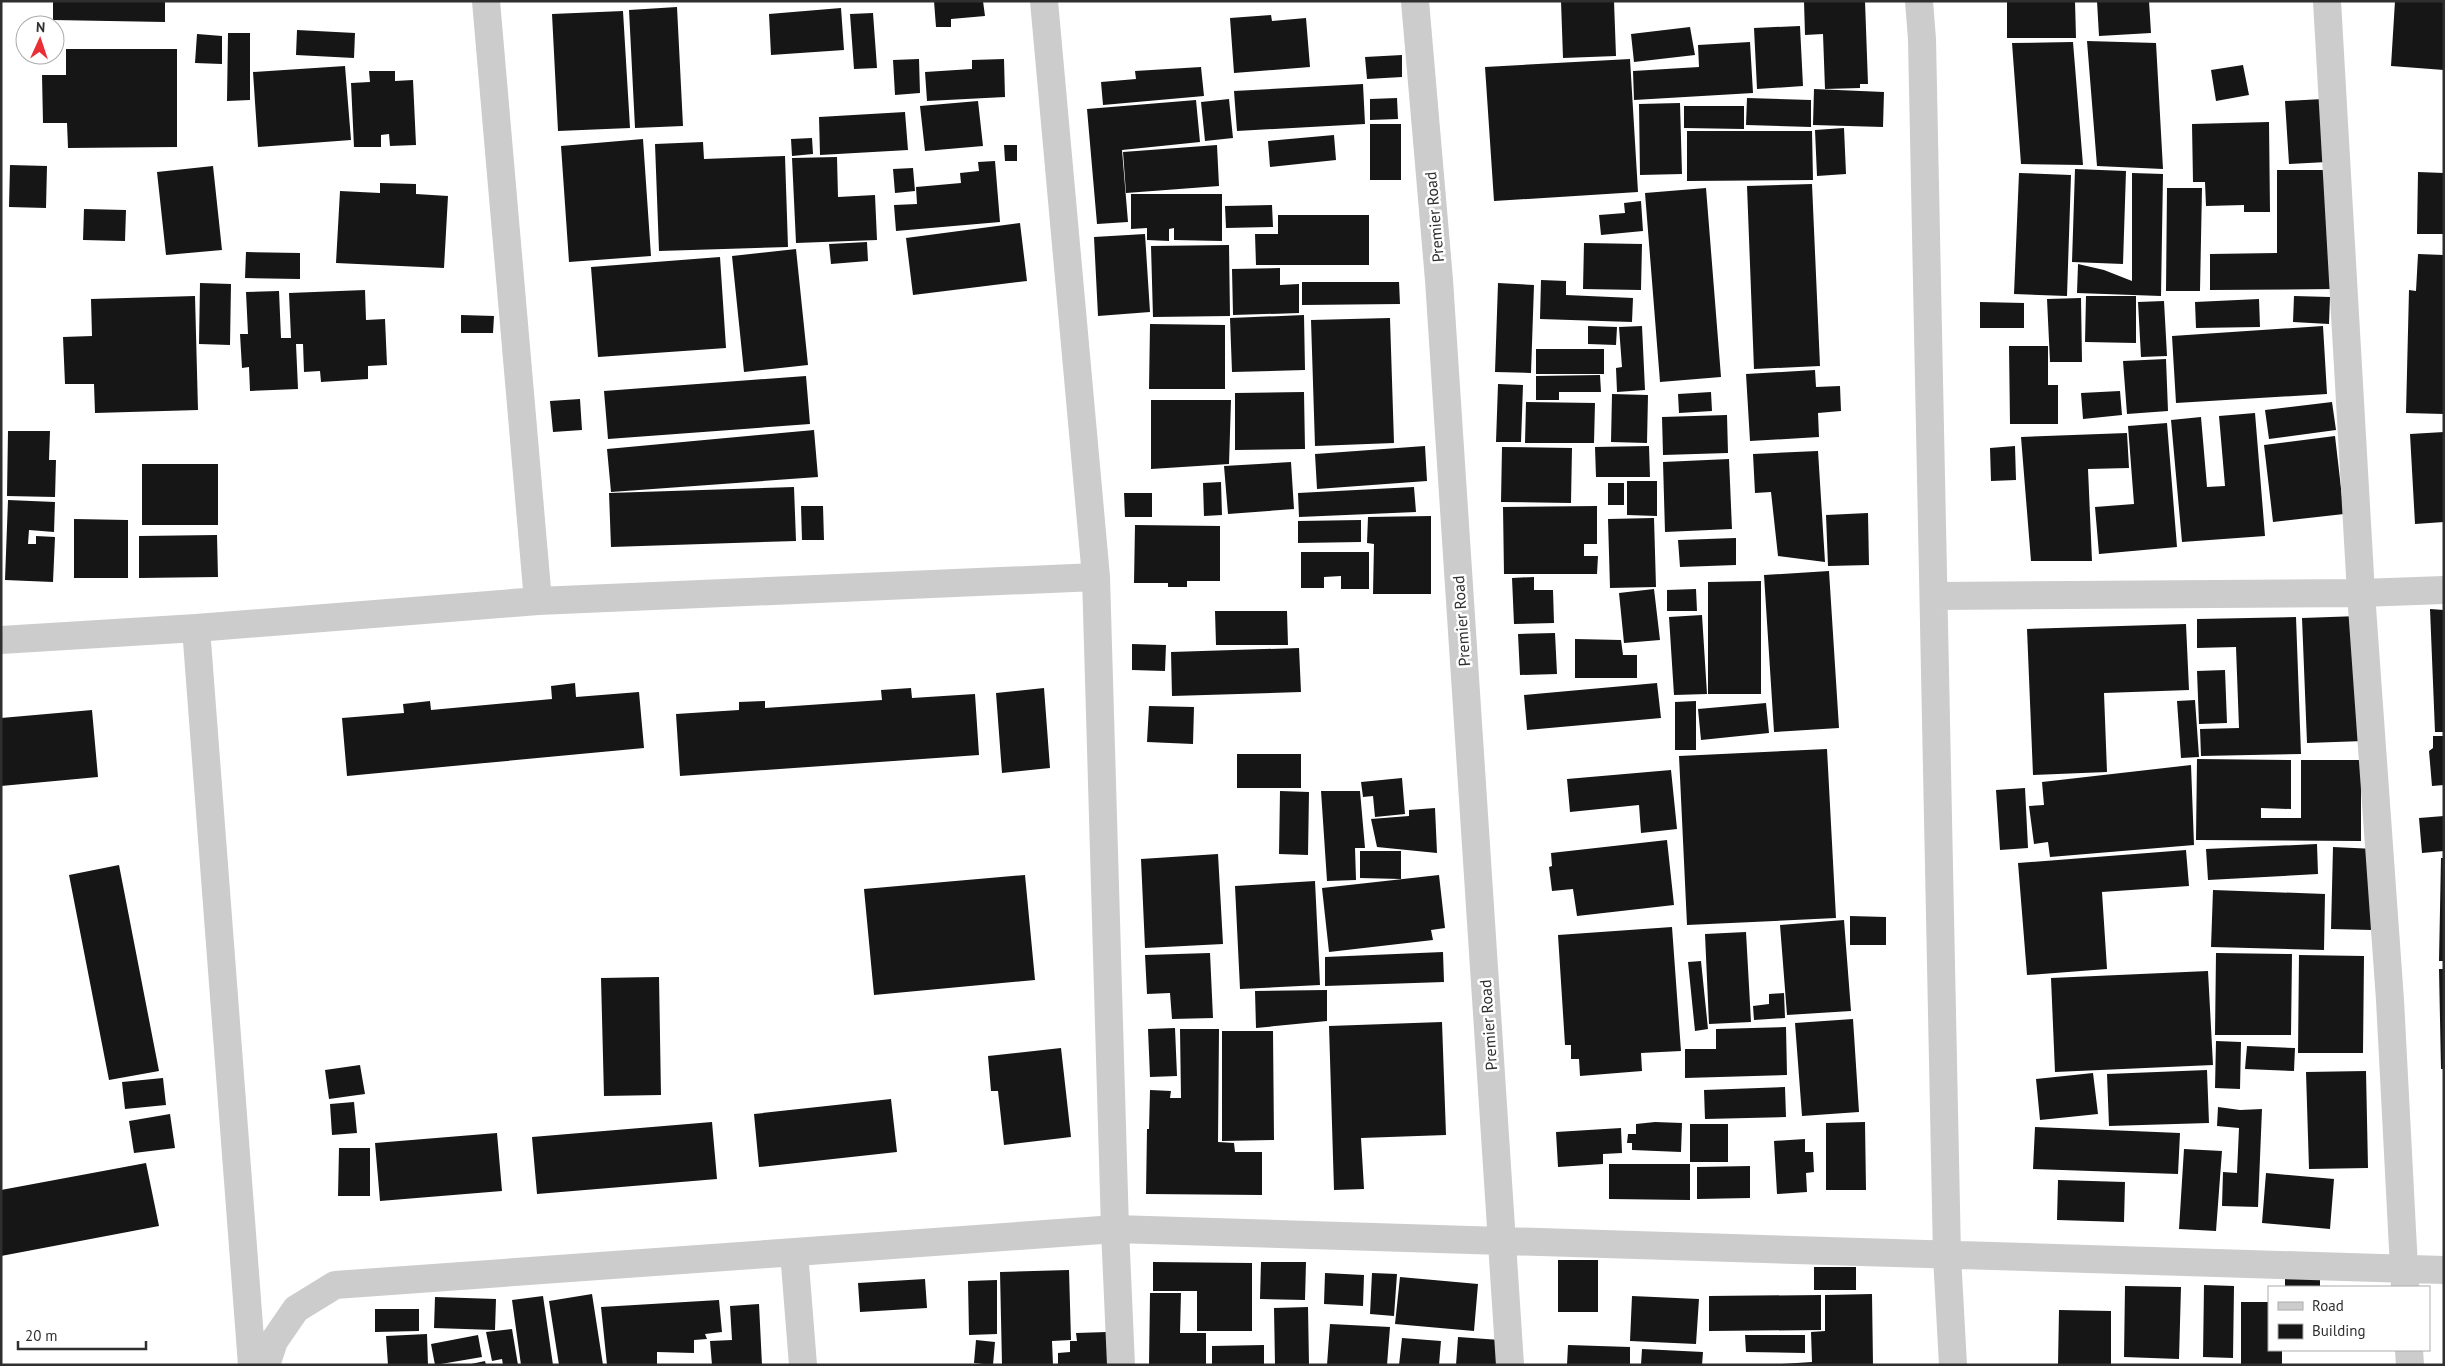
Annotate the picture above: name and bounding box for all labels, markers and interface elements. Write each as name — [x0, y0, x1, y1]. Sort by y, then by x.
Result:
north arrow — [15, 15, 65, 65]
text: N — [36, 18, 46, 36]
street label: Premier Road — [1420, 171, 1448, 263]
street label: Premier Road — [1448, 575, 1474, 667]
street label: Premier Road — [1475, 979, 1501, 1071]
legend — [2268, 1286, 2430, 1351]
text: Road — [2312, 1296, 2344, 1315]
scale bar — [18, 1318, 145, 1350]
text: Building — [2312, 1321, 2366, 1340]
text: 20 m — [25, 1326, 58, 1345]

